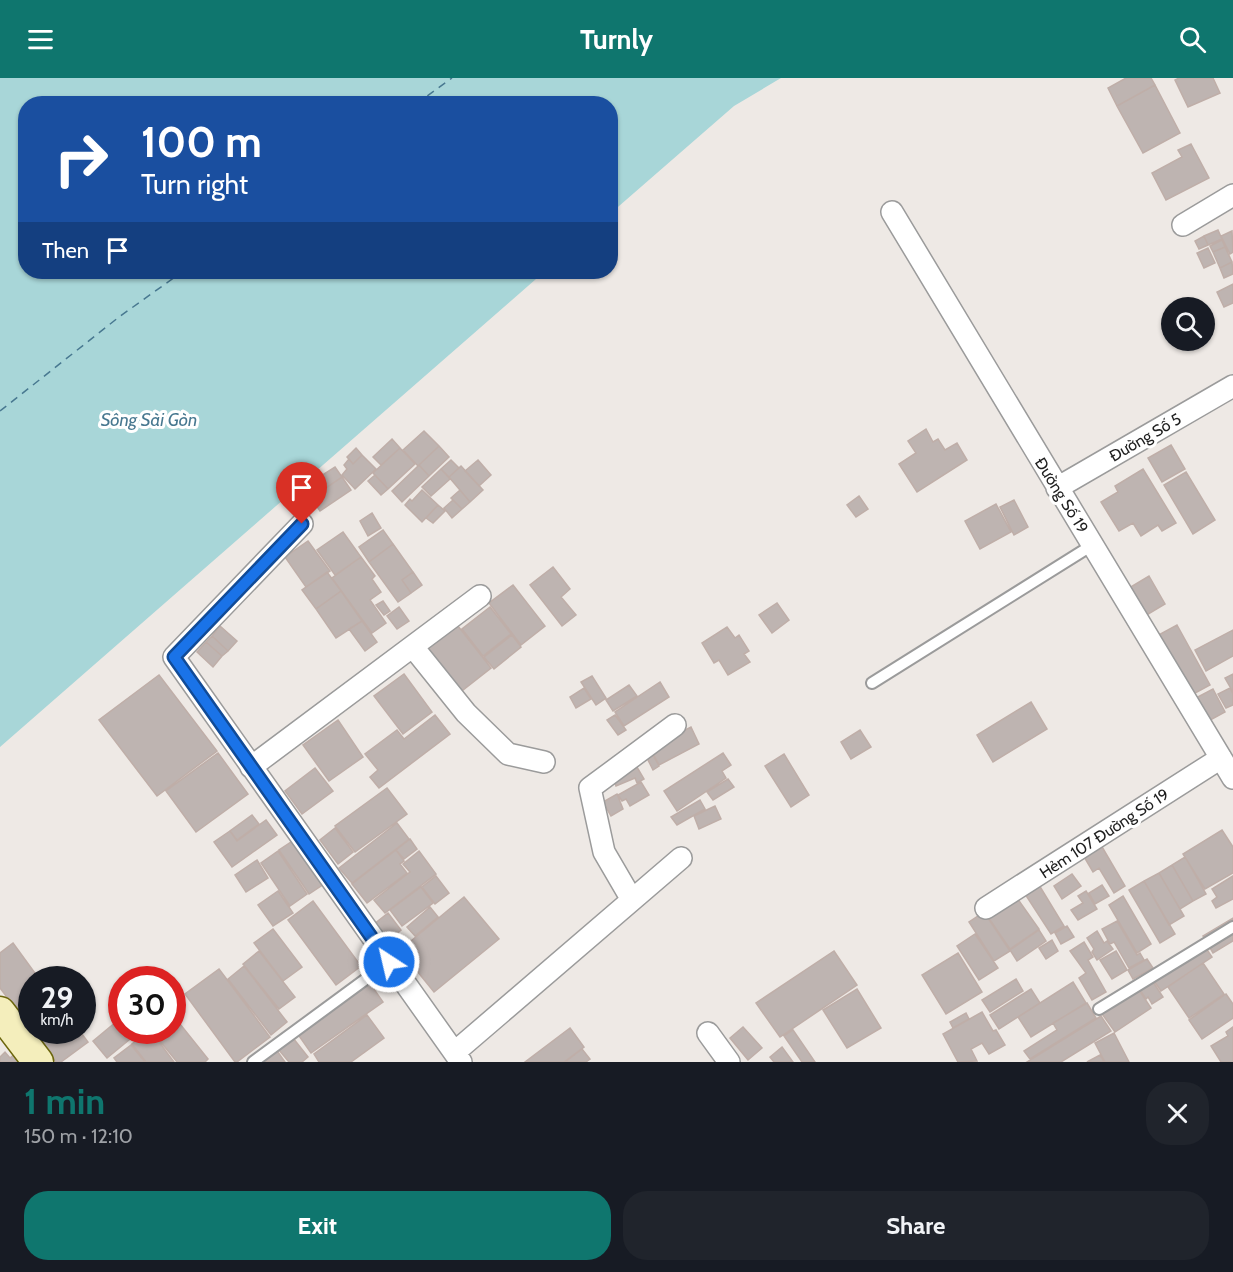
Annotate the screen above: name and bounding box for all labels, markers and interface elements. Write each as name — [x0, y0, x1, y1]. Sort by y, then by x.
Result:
icon: menu — [24, 23, 57, 56]
text: Turnly — [580, 23, 653, 56]
icon: search — [1176, 23, 1209, 56]
text: 100 m — [141, 116, 262, 168]
icon: right — [42, 120, 120, 198]
text: Turn right — [141, 168, 248, 201]
icon: arrive — [101, 234, 134, 267]
text: Then — [42, 237, 89, 264]
map controls — [1161, 297, 1215, 351]
button: search — [1161, 297, 1215, 351]
water label: Sông Sài Gòn — [101, 409, 197, 431]
street label: Đường Số 5 — [1106, 409, 1185, 466]
street label: Đường Số 19 — [1031, 454, 1092, 537]
pin — [276, 462, 327, 524]
icon: arrive — [285, 471, 318, 504]
street label: Hẻm 107 Đường Số 19 — [1036, 785, 1172, 882]
position arrow — [357, 930, 421, 994]
speed limit sign: 30 — [108, 966, 186, 1044]
text: 29 — [41, 979, 73, 1016]
text: km/h — [41, 1011, 73, 1029]
text: 1 min — [24, 1079, 105, 1123]
button: close — [1146, 1082, 1209, 1145]
text: 150 m · 12:10 — [24, 1124, 133, 1148]
button: Exit — [24, 1191, 611, 1260]
button: Share — [623, 1191, 1209, 1260]

